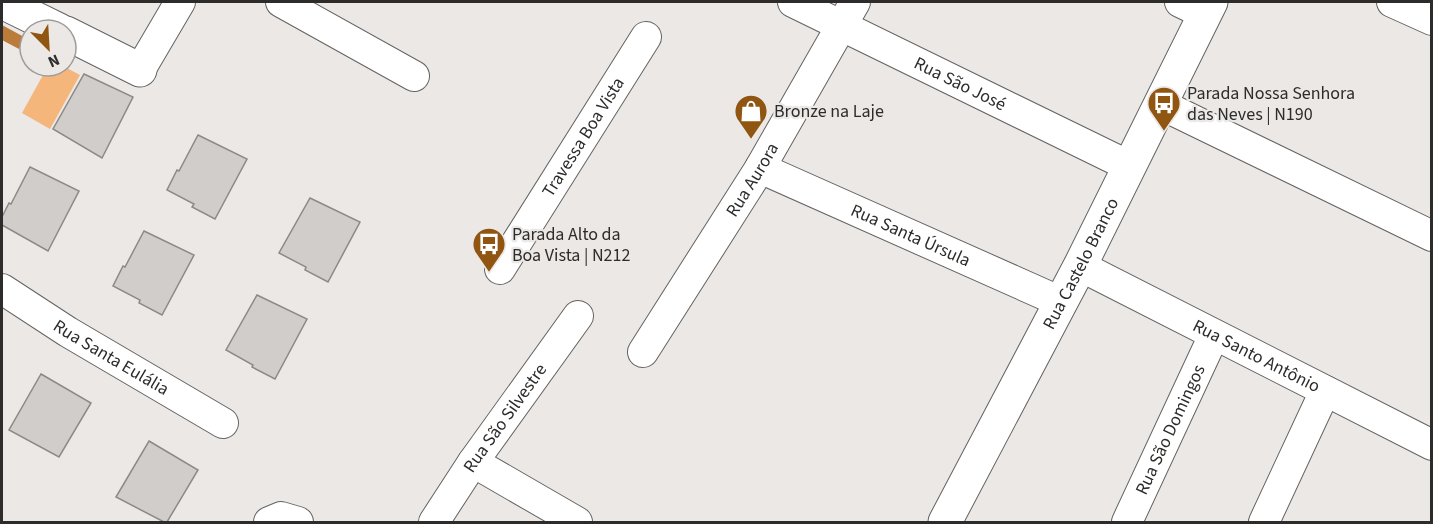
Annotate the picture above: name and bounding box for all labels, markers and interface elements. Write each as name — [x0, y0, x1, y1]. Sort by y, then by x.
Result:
north arrow — [18, 18, 78, 78]
text: N — [44, 49, 63, 73]
street label: Rua São José — [910, 51, 1010, 117]
street label: Travessa Boa Vista — [536, 72, 631, 202]
place label: Parada Nossa Senhora das Neves | N190 — [1187, 81, 1355, 127]
bus stop icon: Parada Nossa Senhora das Neves | N190 — [1146, 85, 1182, 132]
shop icon: Bronze na Laje — [733, 93, 769, 140]
place label: Bronze na Laje — [774, 99, 884, 124]
street label: Rua Aurora — [720, 138, 785, 222]
street label: Rua Castelo Branco — [1037, 193, 1125, 334]
street label: Rua Santa Úrsula — [847, 198, 974, 273]
place label: Parada Alto da Boa Vista | N212 — [512, 222, 630, 268]
bus stop icon: Parada Alto da Boa Vista | N212 — [471, 226, 507, 273]
street label: Rua Santo Antônio — [1188, 313, 1324, 399]
street label: Rua Santa Eulália — [48, 314, 174, 402]
street label: Rua São Silvestre — [457, 358, 553, 478]
street label: Rua São Domingos — [1129, 361, 1212, 499]

